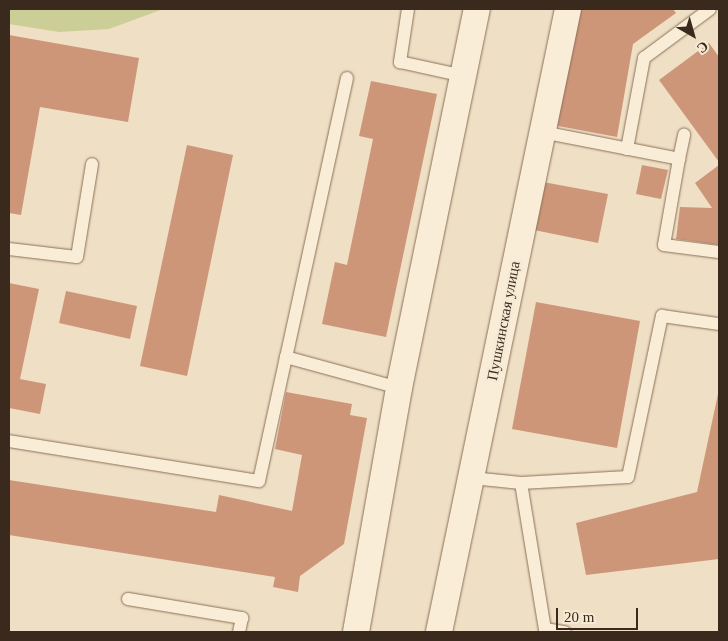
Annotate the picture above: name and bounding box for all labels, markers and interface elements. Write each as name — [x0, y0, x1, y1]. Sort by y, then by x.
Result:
north arrow — [668, 10, 718, 60]
text: С — [694, 38, 711, 56]
street label: Пушкинская улица — [484, 260, 524, 382]
scale bar — [558, 598, 640, 630]
text: 20 m — [564, 609, 594, 625]

